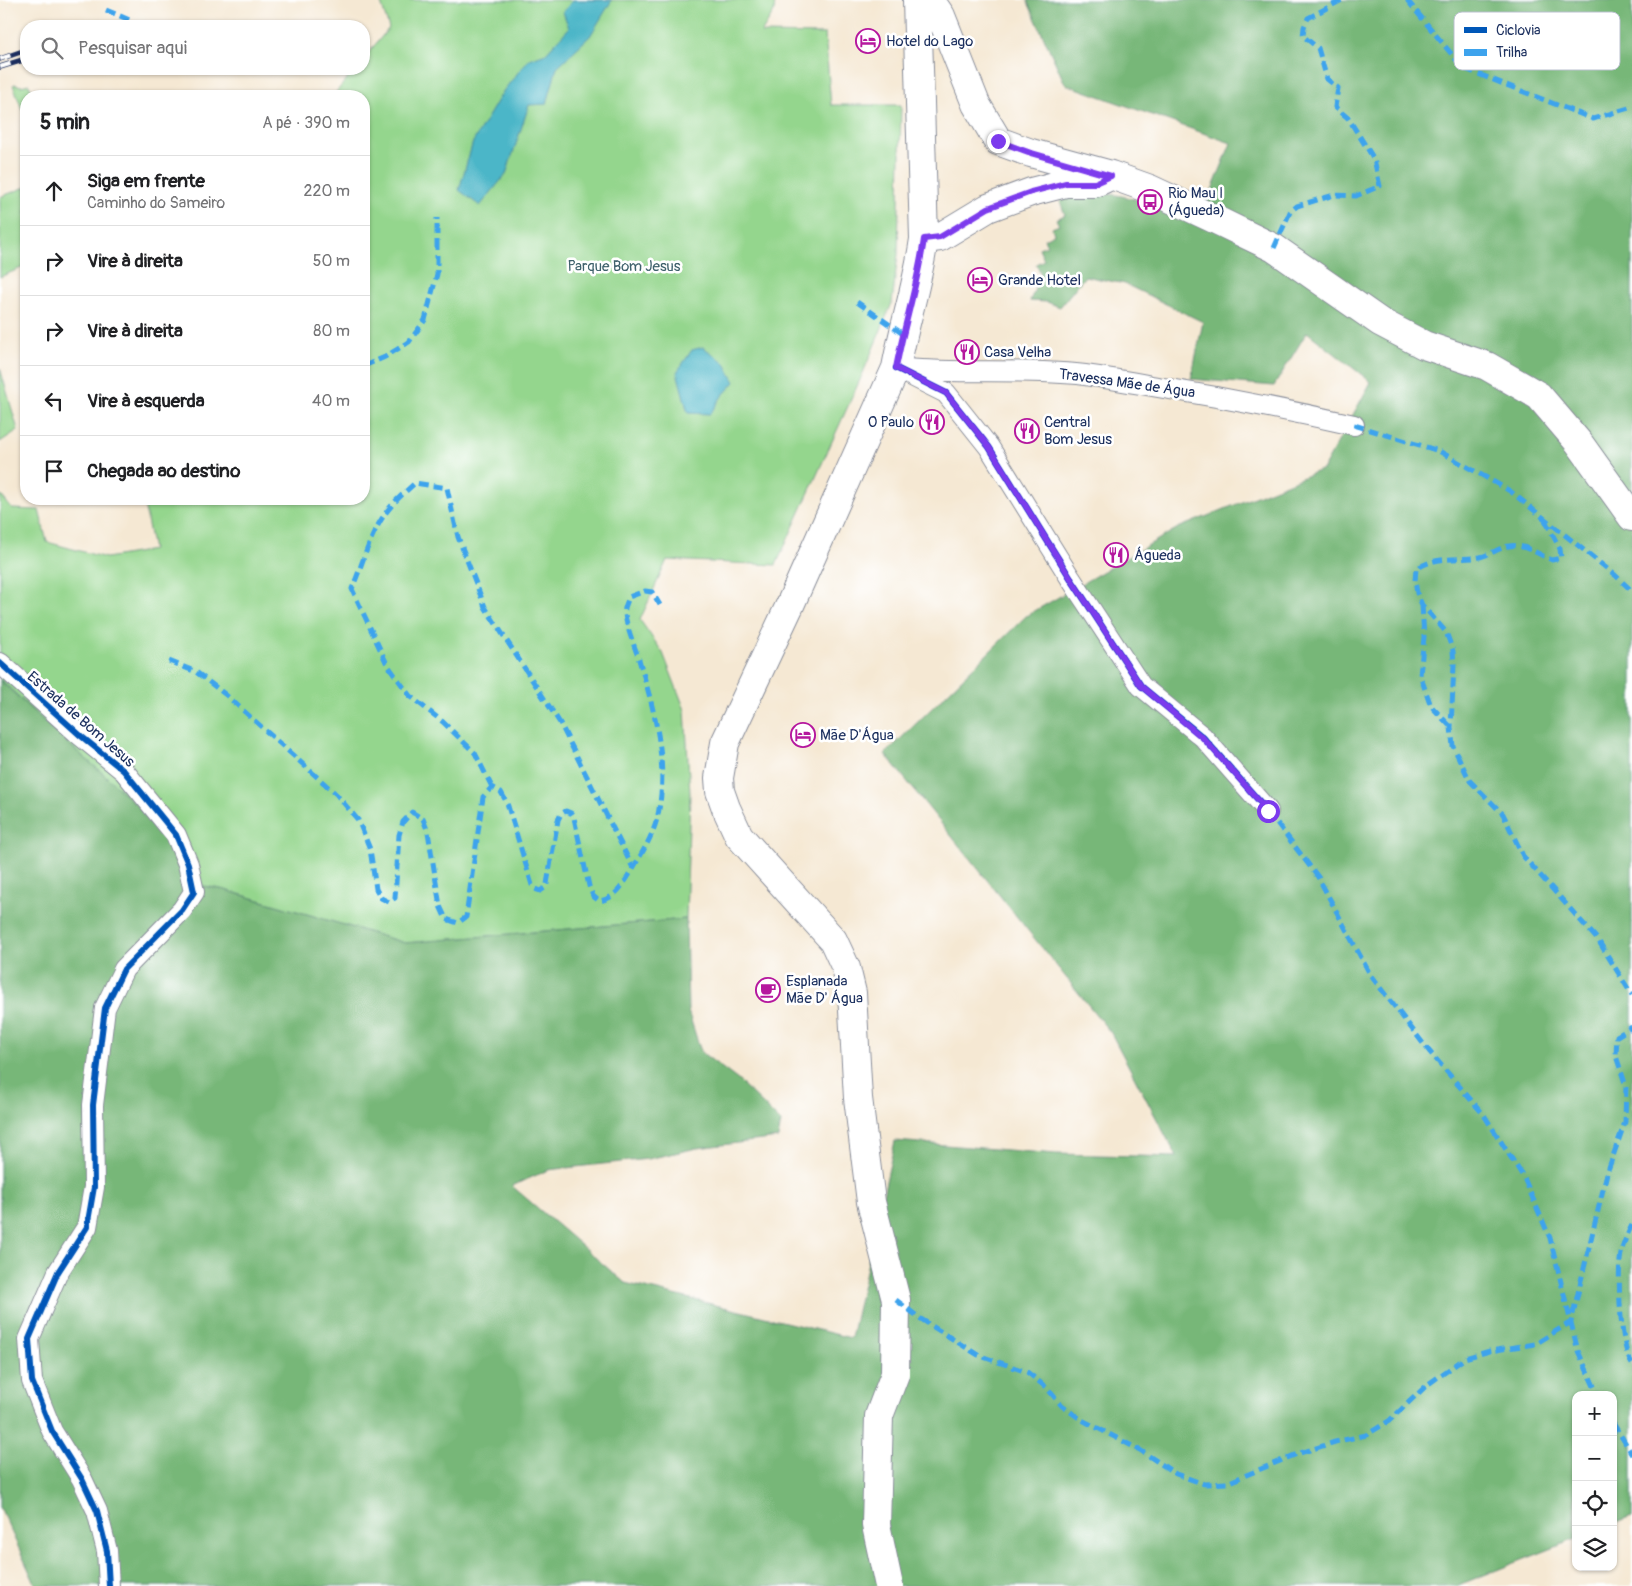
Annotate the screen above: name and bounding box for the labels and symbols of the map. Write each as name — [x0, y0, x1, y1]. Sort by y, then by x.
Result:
legend — [1454, 12, 1620, 70]
text: Ciclovia — [1496, 22, 1540, 39]
hotel icon: Hotel do Lago — [855, 28, 881, 54]
place label: Hotel do Lago — [886, 32, 973, 51]
text: Trilha — [1496, 44, 1527, 61]
route end — [987, 130, 1010, 153]
place label: Rio Mau I (Águeda) — [1168, 184, 1225, 220]
bus stop icon: Rio Mau I (Águeda) — [1137, 189, 1163, 215]
park label: Parque Bom Jesus — [567, 257, 681, 276]
hotel icon: Grande Hotel — [967, 267, 993, 293]
place label: Grande Hotel — [998, 271, 1081, 290]
restaurant icon: Casa Velha — [954, 339, 980, 365]
place label: Casa Velha — [984, 343, 1051, 362]
street label: Travessa Mãe de Água — [1058, 365, 1196, 402]
restaurant icon: O Paulo — [919, 409, 945, 435]
place label: O Paulo — [868, 413, 914, 432]
place label: Central Bom Jesus — [1044, 413, 1112, 449]
restaurant icon: Central Bom Jesus — [1014, 418, 1040, 444]
restaurant icon: Águeda — [1103, 542, 1129, 568]
place label: Águeda — [1134, 546, 1181, 565]
street label: Estrada de Bom Jesus — [23, 667, 139, 772]
hotel icon: Mãe D'Água — [790, 722, 816, 748]
place label: Mãe D'Água — [820, 726, 894, 745]
route start — [1257, 800, 1280, 823]
place label: Esplanada Mãe D' Água — [786, 972, 863, 1008]
cafe icon: Esplanada Mãe D' Água — [755, 977, 781, 1003]

